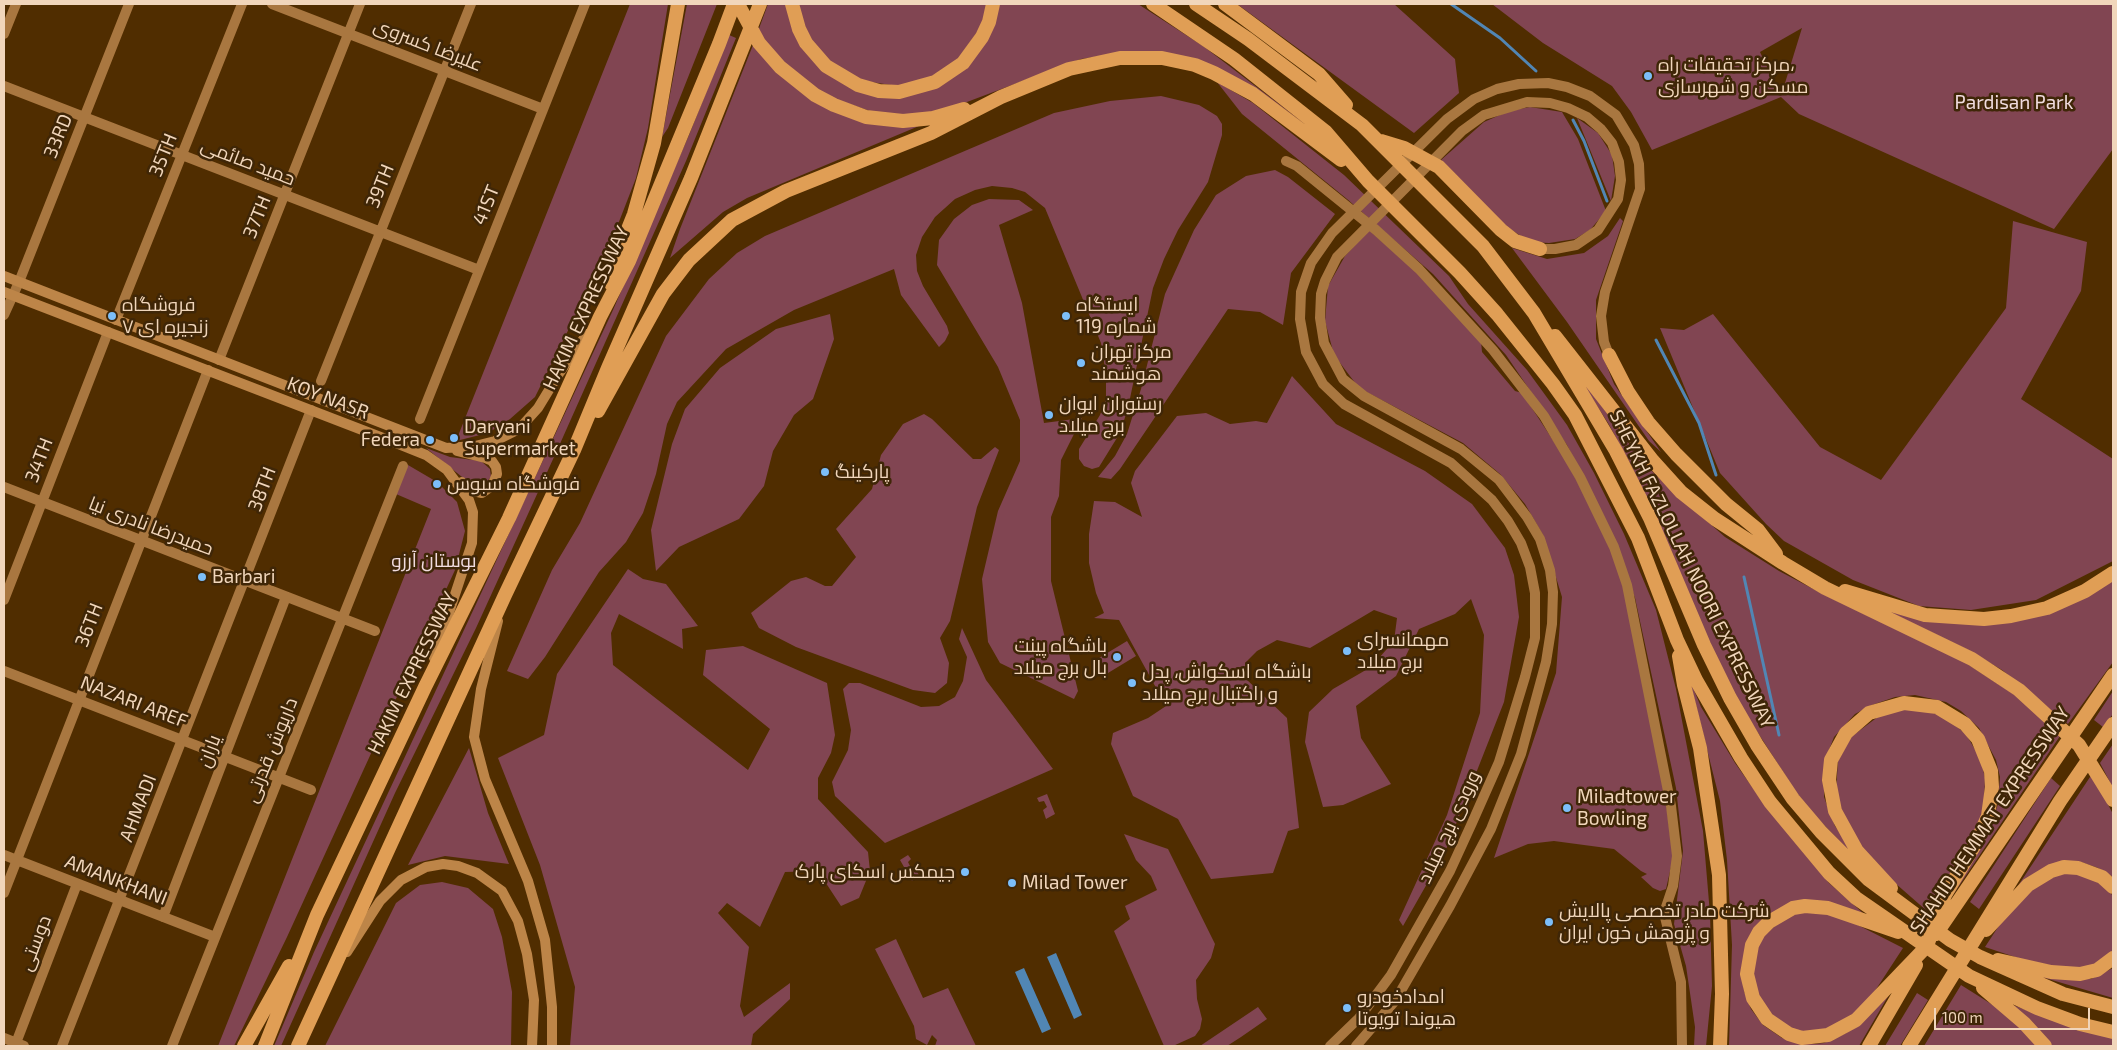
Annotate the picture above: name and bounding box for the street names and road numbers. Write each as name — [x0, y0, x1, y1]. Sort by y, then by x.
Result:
street label: علیرضا کسروی — [370, 14, 486, 76]
street label: 33RD — [39, 111, 77, 161]
street label: 35TH — [144, 130, 182, 180]
street label: حمید صائمی — [198, 134, 298, 190]
street label: 39TH — [361, 161, 399, 211]
street label: 41ST — [468, 182, 504, 228]
street label: 37TH — [238, 192, 276, 242]
street label: HAKIM EXPRESSWAY — [538, 223, 634, 393]
street label: KOY NASR — [284, 372, 372, 424]
street label: SHEYKH FAZLOLLAH NOORI EXPRESSWAY — [1605, 406, 1779, 732]
street label: 34TH — [20, 435, 58, 485]
street label: 38TH — [243, 464, 281, 514]
street label: حمیدرضا نادری نیا — [85, 492, 217, 560]
street label: HAKIM EXPRESSWAY — [363, 588, 461, 758]
street label: 36TH — [70, 600, 108, 650]
street label: NAZARI AREF — [77, 671, 191, 733]
street label: داریوش قدرتی — [240, 694, 302, 806]
street label: SHAHID HEMMAT EXPRESSWAY — [1905, 702, 2075, 938]
street label: یاران — [192, 731, 226, 771]
street label: ورودی برج میلاد — [1413, 767, 1485, 887]
street label: AHMADI — [115, 771, 161, 845]
street label: AMANKHANI — [62, 850, 170, 910]
street label: دوستی — [14, 912, 56, 974]

